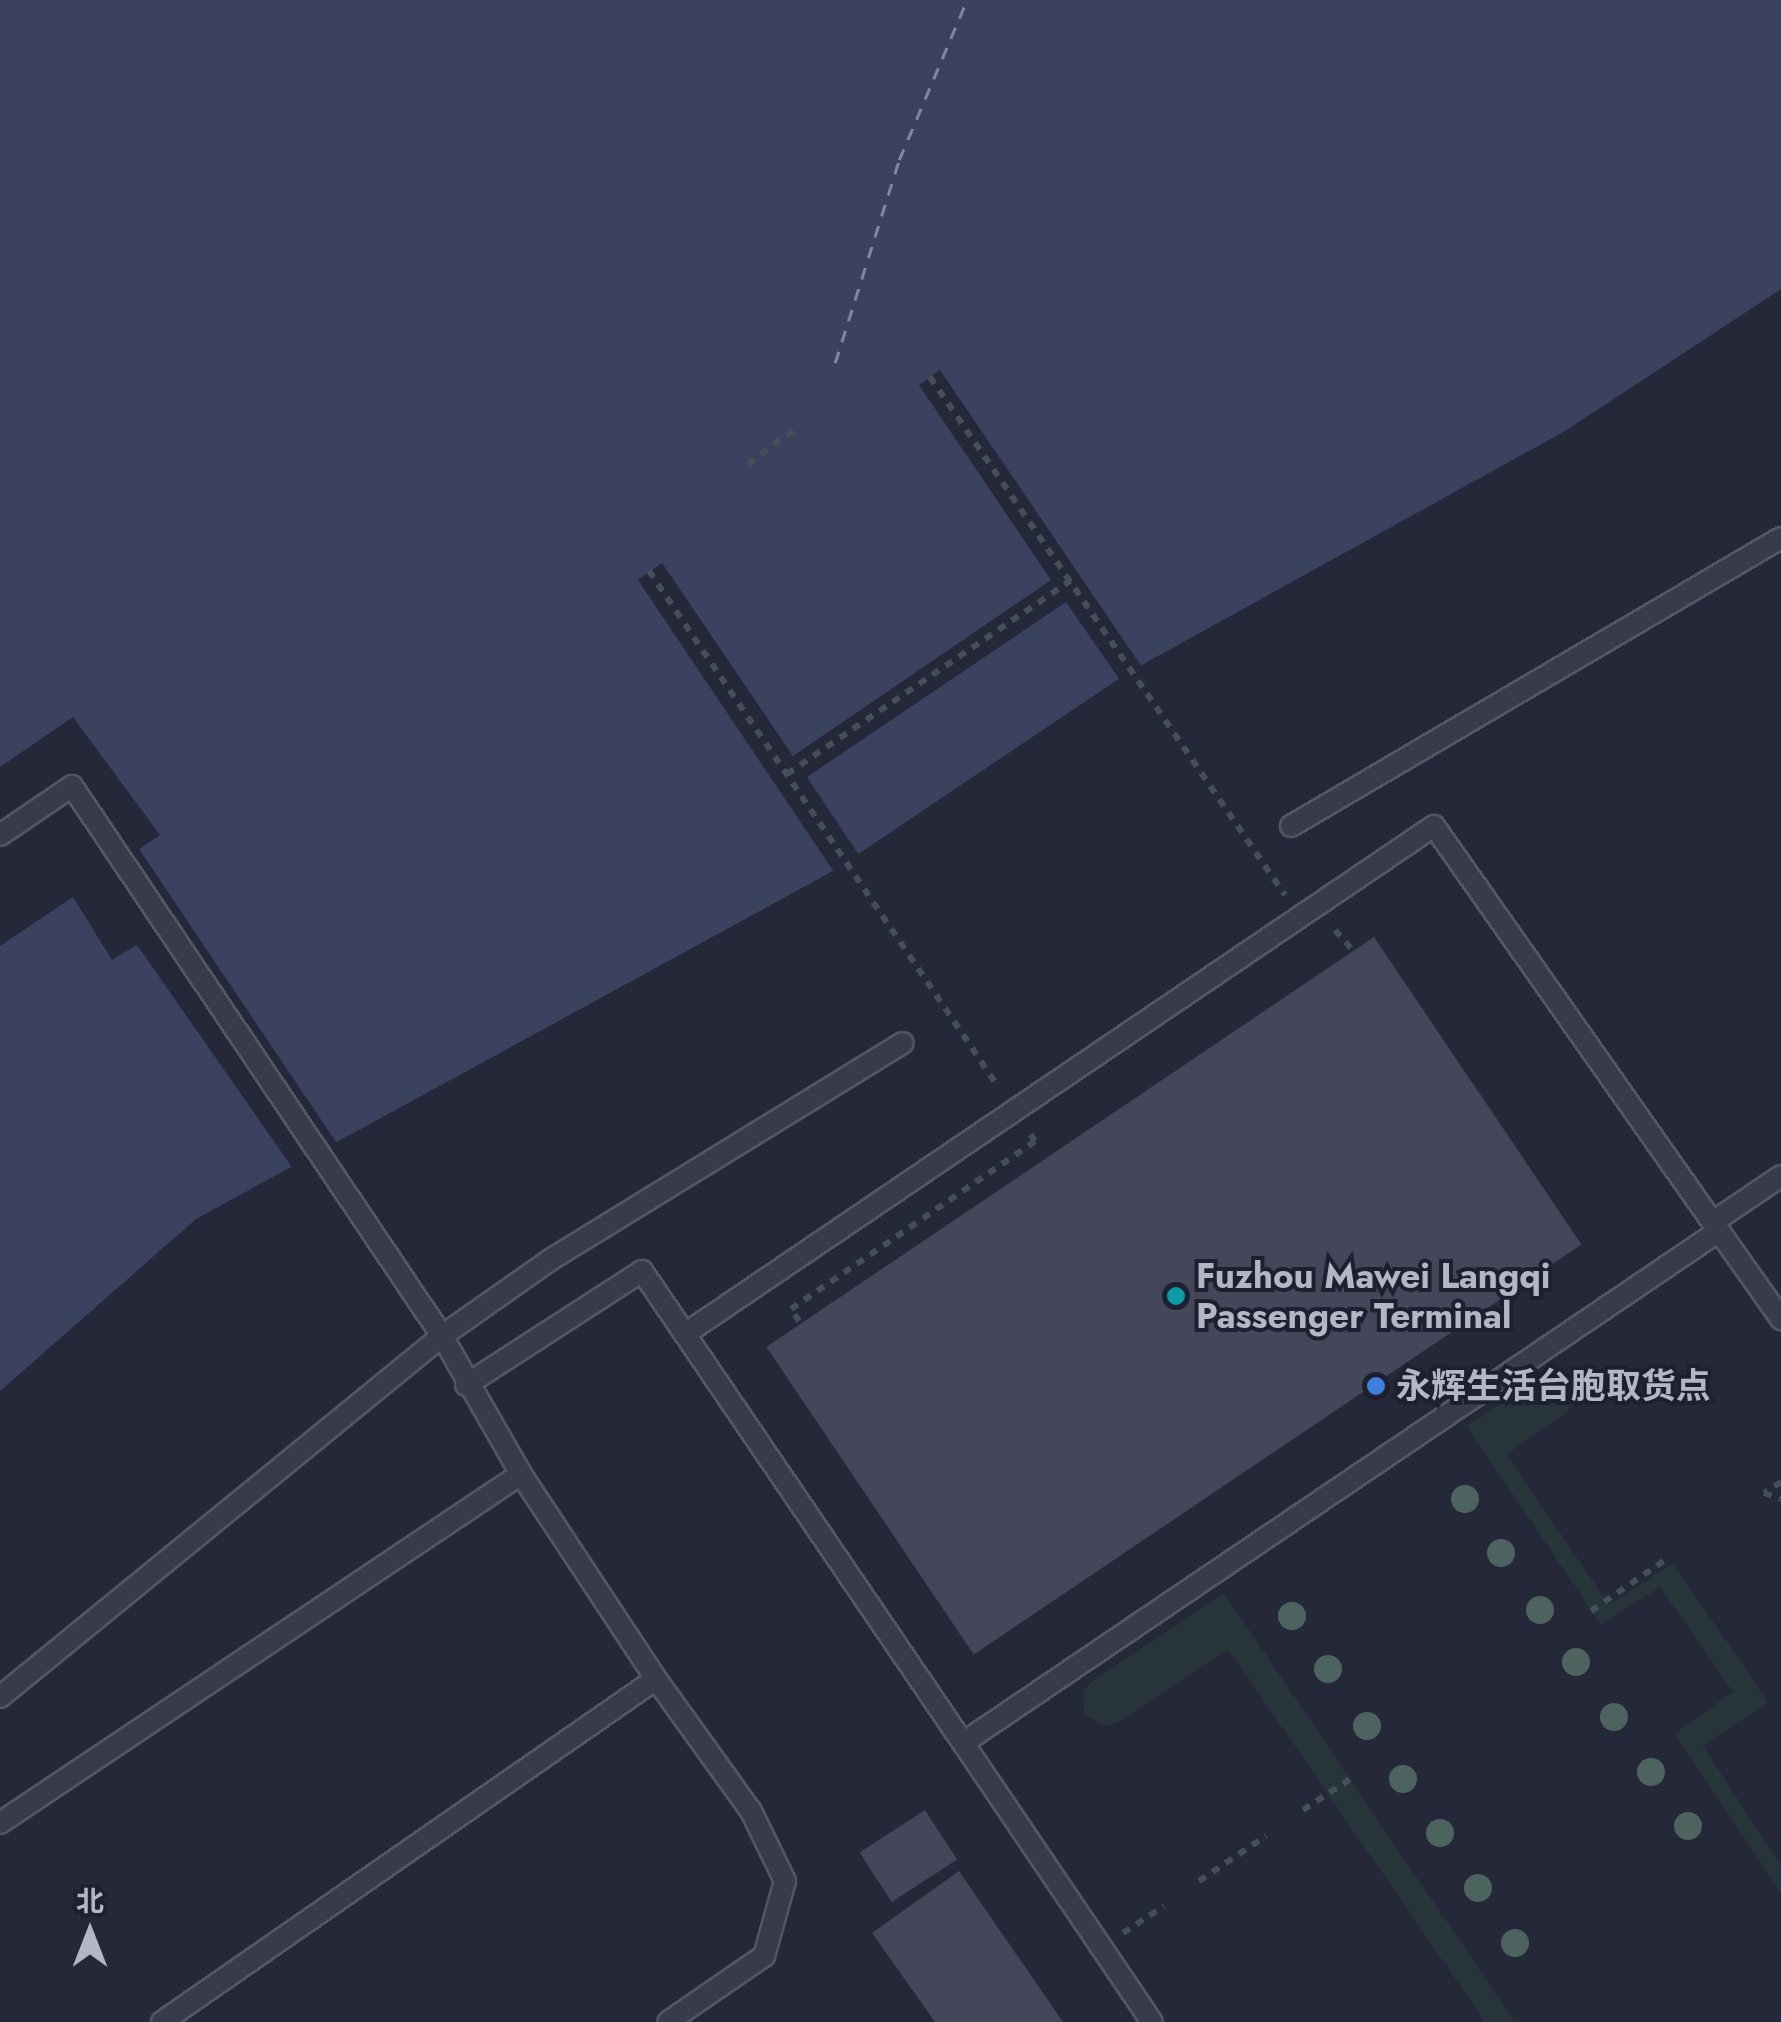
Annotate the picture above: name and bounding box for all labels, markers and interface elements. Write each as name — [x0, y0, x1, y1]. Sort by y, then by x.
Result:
place label: Fuzhou Mawei Langqi Passenger Terminal — [1196, 1255, 1551, 1337]
marker: Fuzhou Mawei Langqi Passenger Terminal — [1165, 1285, 1187, 1307]
place label: 永辉生活台胞取货点 — [1396, 1365, 1711, 1407]
marker: 永辉生活台胞取货点 — [1365, 1375, 1387, 1397]
text: 北 — [76, 1881, 104, 1922]
north arrow — [40, 1882, 140, 1982]

